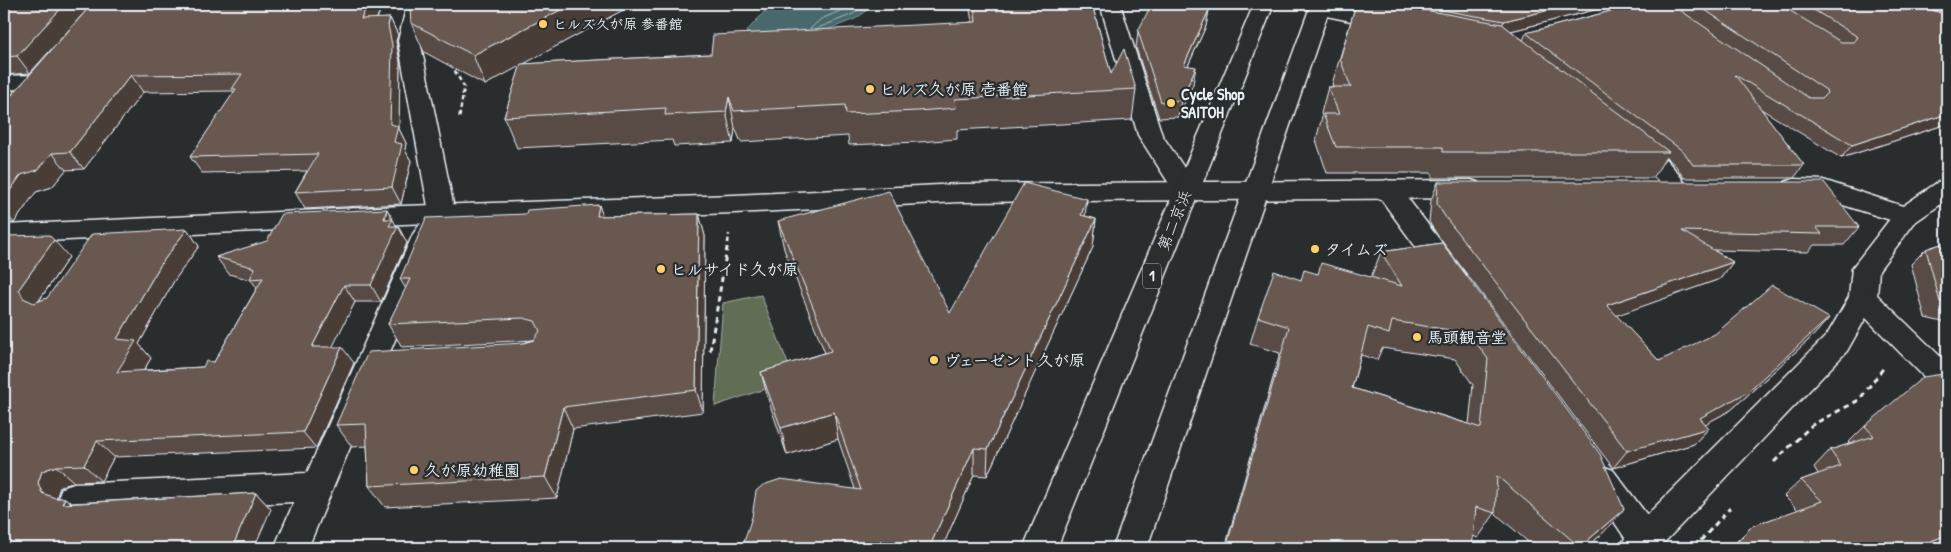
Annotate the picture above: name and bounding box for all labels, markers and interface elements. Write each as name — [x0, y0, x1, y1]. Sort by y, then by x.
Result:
place label: ヒルズ久が原 参番館 — [553, 14, 683, 33]
marker: ヒルズ久が原 参番館 — [537, 18, 549, 30]
place label: ヒルズ久が原 壱番館 — [880, 78, 1028, 100]
marker: ヒルズ久が原 壱番館 — [864, 83, 876, 95]
place label: Cycle Shop SAITOH — [1181, 83, 1245, 123]
marker: Cycle Shop SAITOH — [1165, 97, 1177, 109]
street label: 第二京浜 — [1152, 186, 1196, 254]
place label: タイムズ — [1325, 238, 1388, 260]
marker: タイムズ — [1309, 243, 1321, 255]
place label: ヒルサイド久が原 — [671, 258, 798, 280]
marker: ヒルサイド久が原 — [655, 263, 667, 275]
road number: 1 — [1143, 264, 1161, 288]
place label: 馬頭観音堂 — [1427, 326, 1507, 348]
marker: 馬頭観音堂 — [1411, 331, 1423, 343]
place label: ヴェーゼント久が原 — [944, 349, 1085, 371]
marker: ヴェーゼント久が原 — [928, 354, 940, 366]
place label: 久が原幼稚園 — [424, 459, 520, 481]
marker: 久が原幼稚園 — [408, 464, 420, 476]

